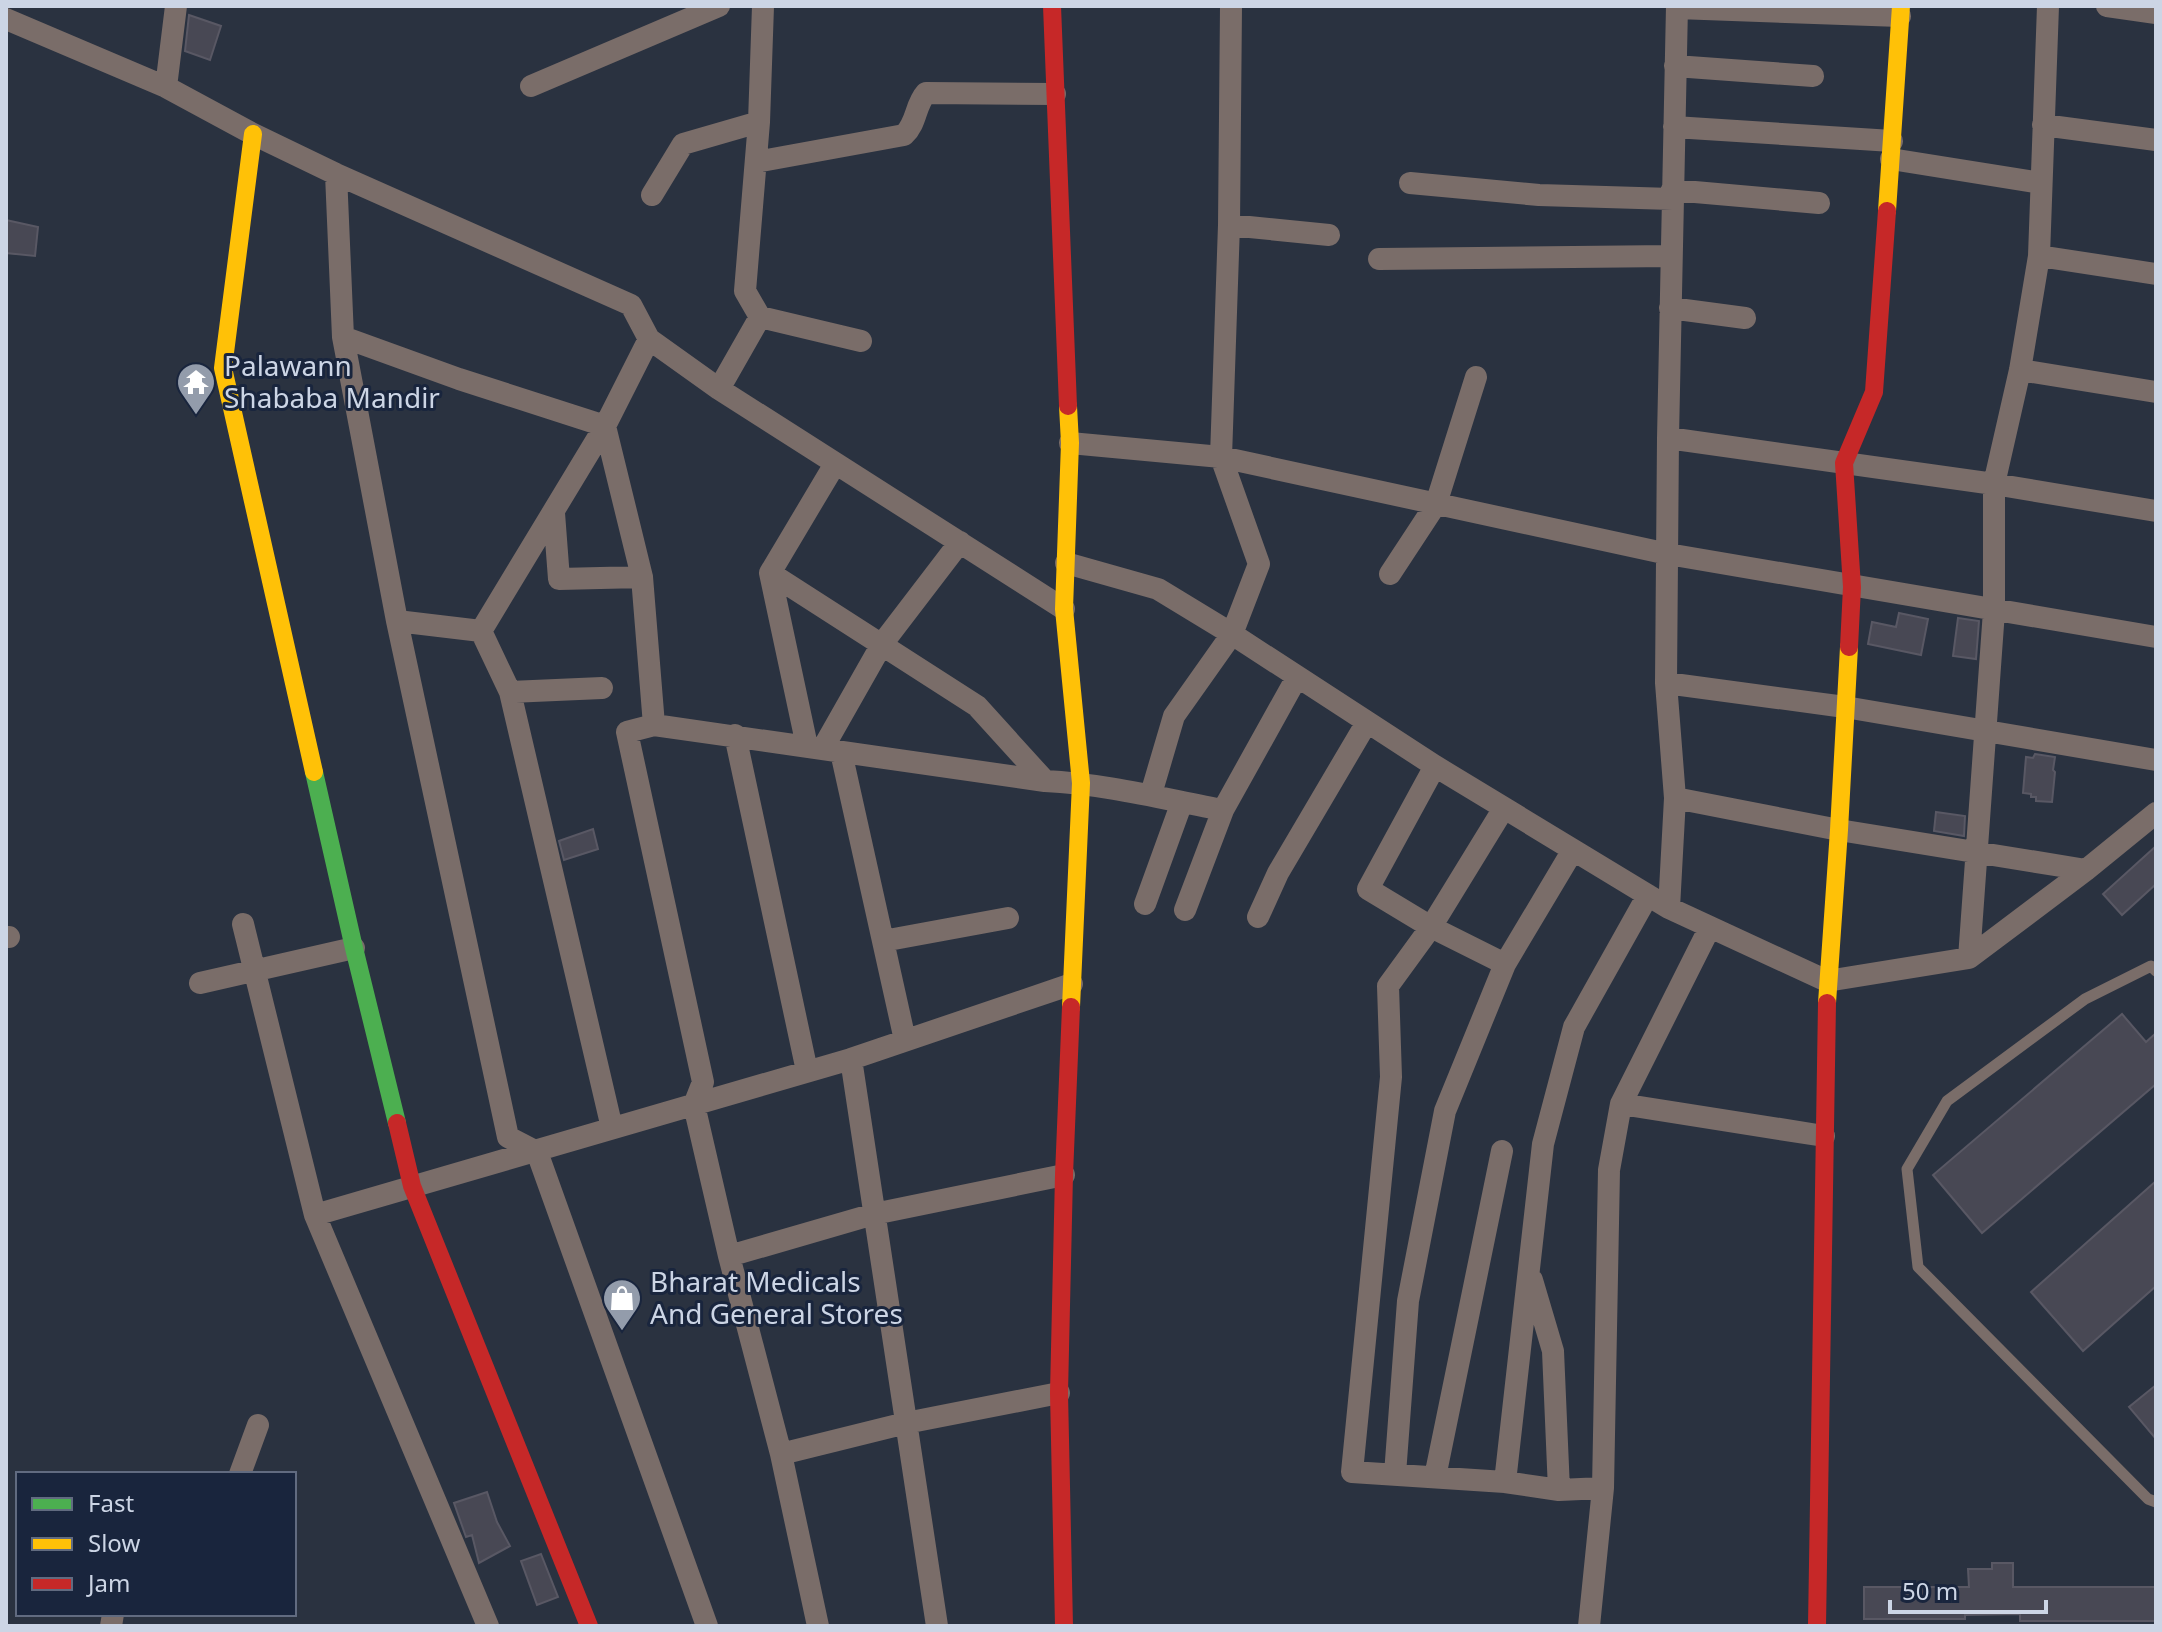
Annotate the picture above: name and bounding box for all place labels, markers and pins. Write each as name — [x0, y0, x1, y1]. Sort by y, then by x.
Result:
place label: Palawann Shababa Mandir — [224, 346, 440, 416]
temple icon: Palawann Shababa Mandir — [175, 361, 217, 416]
place label: Bharat Medicals And General Stores — [650, 1262, 903, 1332]
shop icon: Bharat Medicals And General Stores — [601, 1277, 643, 1332]

